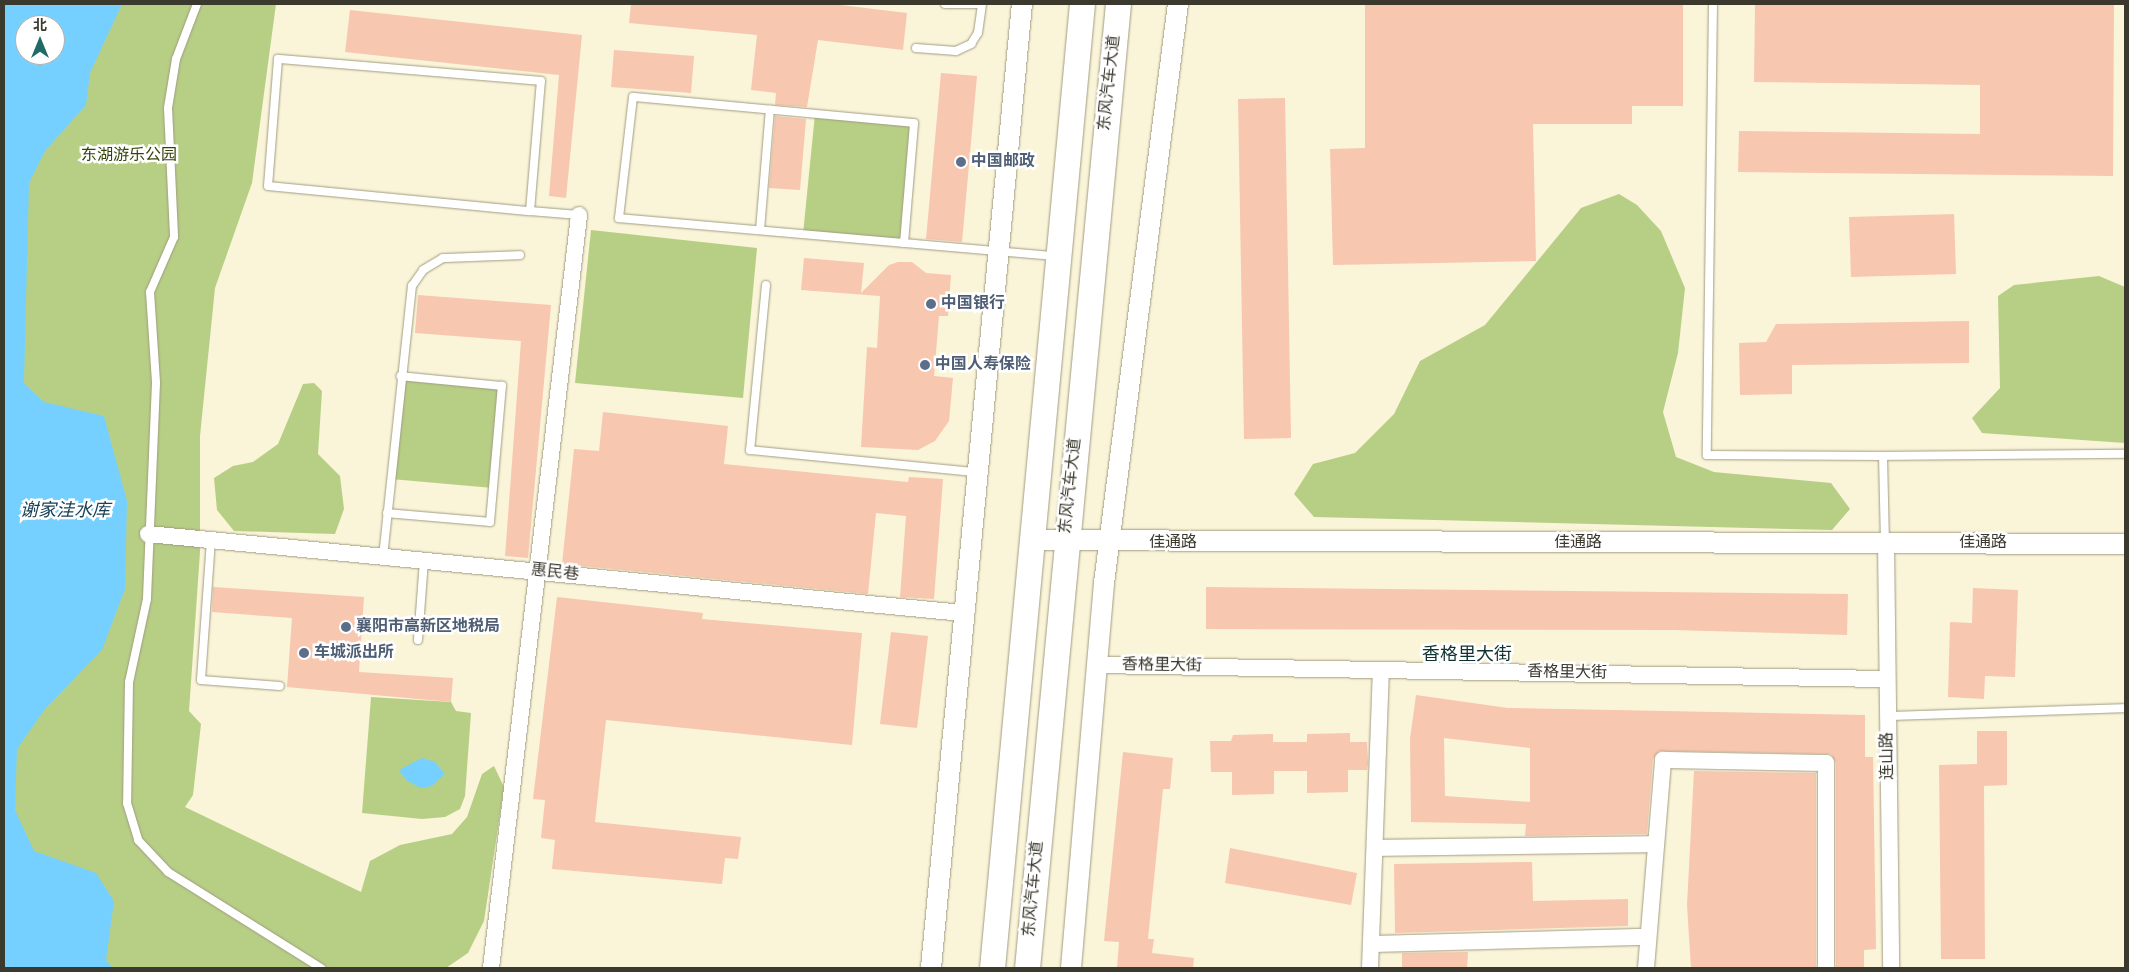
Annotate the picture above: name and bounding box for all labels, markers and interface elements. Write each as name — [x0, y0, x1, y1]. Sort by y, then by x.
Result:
north arrow — [15, 15, 65, 65]
text: 北 — [33, 17, 47, 34]
street label: 东风汽车大道 — [1095, 34, 1125, 132]
park label: 东湖游乐公园 — [81, 146, 177, 166]
place label: 中国邮政 — [971, 152, 1035, 172]
marker: 中国邮政 — [955, 156, 967, 168]
place label: 中国银行 — [941, 294, 1005, 314]
marker: 中国银行 — [925, 298, 937, 310]
place label: 中国人寿保险 — [935, 355, 1031, 375]
marker: 中国人寿保险 — [919, 359, 931, 371]
street label: 东风汽车大道 — [1056, 437, 1086, 535]
water label: 谢家洼水库 — [20, 500, 110, 522]
street label: 佳通路 — [1149, 533, 1197, 553]
street label: 佳通路 — [1554, 533, 1602, 553]
street label: 佳通路 — [1959, 533, 2007, 553]
street label: 惠民巷 — [530, 561, 580, 585]
place label: 襄阳市高新区地税局 — [356, 617, 500, 637]
marker: 襄阳市高新区地税局 — [340, 621, 352, 633]
place label: 车城派出所 — [314, 643, 394, 663]
district label: 香格里大街 — [1422, 644, 1512, 666]
marker: 车城派出所 — [298, 647, 310, 659]
street label: 香格里大街 — [1122, 656, 1202, 676]
street label: 香格里大街 — [1527, 663, 1607, 683]
street label: 连山路 — [1878, 732, 1898, 780]
street label: 东风汽车大道 — [1020, 840, 1048, 938]

